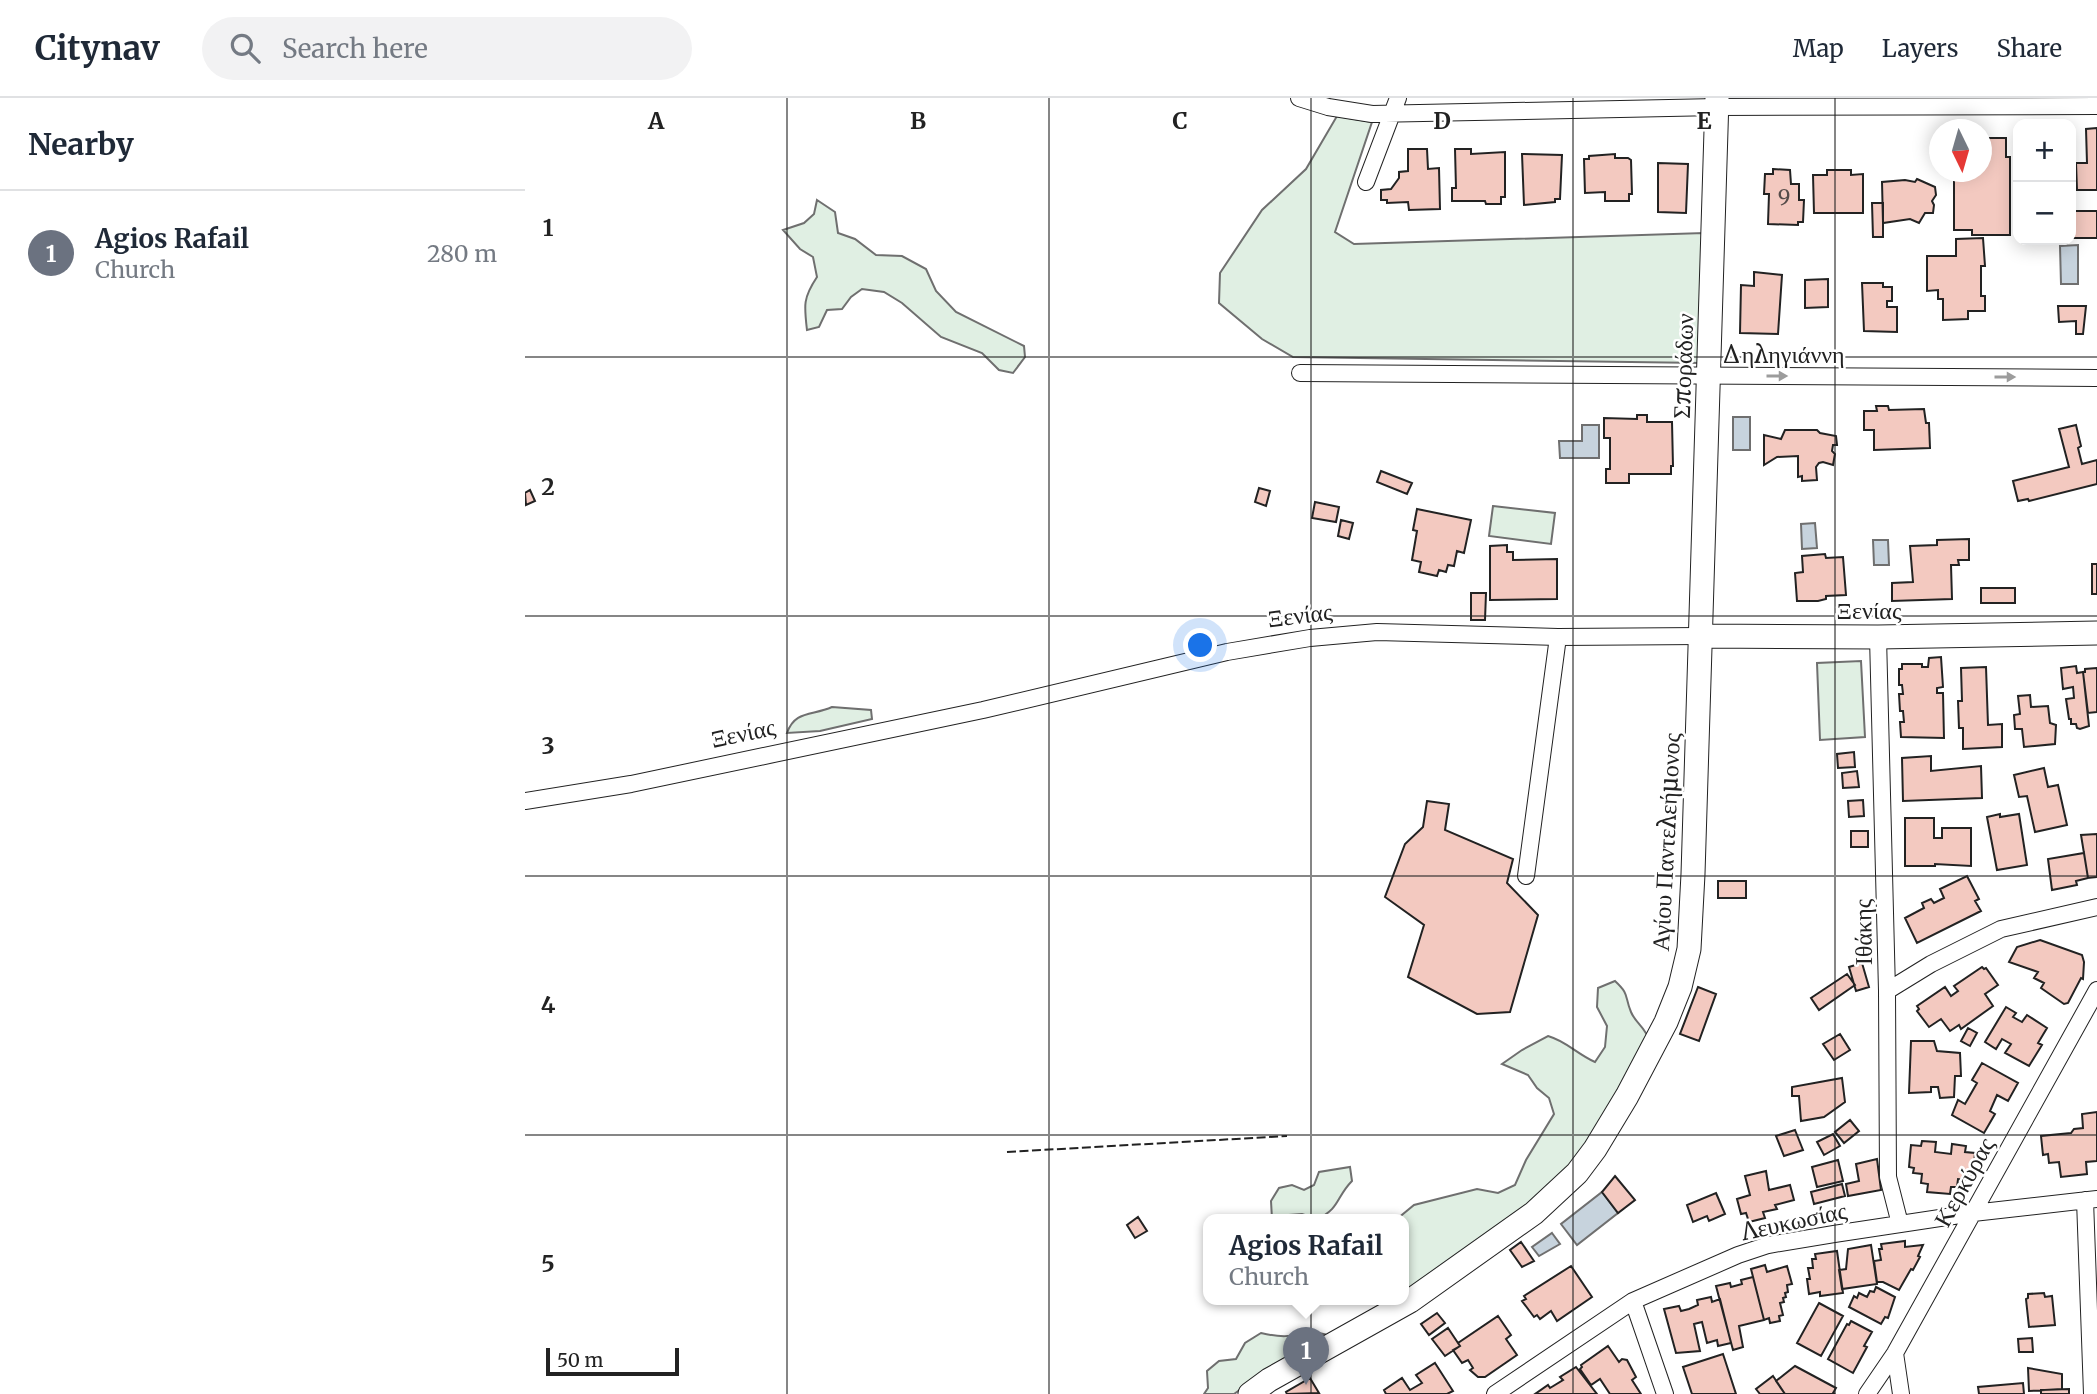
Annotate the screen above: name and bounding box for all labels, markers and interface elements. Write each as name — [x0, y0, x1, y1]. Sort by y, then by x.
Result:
search box — [202, 17, 692, 80]
text: Citynav — [35, 28, 160, 69]
icon: search — [226, 29, 264, 67]
text: Search here — [282, 32, 428, 65]
text: Map — [1793, 33, 1844, 64]
text: Layers — [1882, 33, 1958, 64]
text: Share — [1996, 33, 2062, 64]
text: A — [647, 106, 665, 135]
text: B — [910, 106, 926, 135]
text: C — [1172, 106, 1188, 135]
text: D — [1433, 106, 1451, 135]
text: E — [1696, 106, 1712, 135]
north arrow — [1929, 119, 1992, 182]
map controls — [2013, 119, 2076, 245]
button: + — [2013, 119, 2076, 182]
text: Nearby — [28, 125, 134, 163]
button: − — [2013, 182, 2076, 245]
house number: 9 — [1778, 184, 1790, 211]
text: 1 — [543, 213, 554, 242]
text: Agios Rafail — [95, 222, 249, 255]
text: 1 — [46, 239, 56, 268]
text: 280 m — [427, 239, 497, 268]
text: Church — [95, 255, 175, 284]
street label: Σποράδων — [1666, 313, 1700, 419]
street label: Δηληγιάννη — [1721, 339, 1845, 370]
one-way arrow — [1767, 370, 1789, 382]
one-way arrow — [1994, 371, 2016, 383]
text: 2 — [541, 472, 555, 501]
street label: Ξενίας — [1837, 595, 1902, 626]
street label: Ξενίας — [1266, 596, 1335, 634]
your location — [1183, 628, 1217, 662]
street label: Ξενίας — [708, 711, 778, 755]
text: 3 — [541, 731, 555, 760]
street label: Αγίου Παντελεήμονος — [1645, 731, 1687, 952]
street label: Ιθάκης — [1847, 898, 1879, 965]
text: 4 — [541, 990, 556, 1019]
street label: Κερκύρας — [1927, 1131, 2001, 1232]
street label: Λευκωσίας — [1737, 1195, 1850, 1247]
popup — [1203, 1214, 1409, 1305]
text: Agios Rafail — [1229, 1229, 1383, 1262]
text: 5 — [541, 1249, 555, 1278]
text: Church — [1229, 1262, 1309, 1291]
pin: 1 — [1283, 1327, 1329, 1385]
scale bar — [546, 1345, 679, 1377]
text: 50 m — [557, 1348, 603, 1372]

